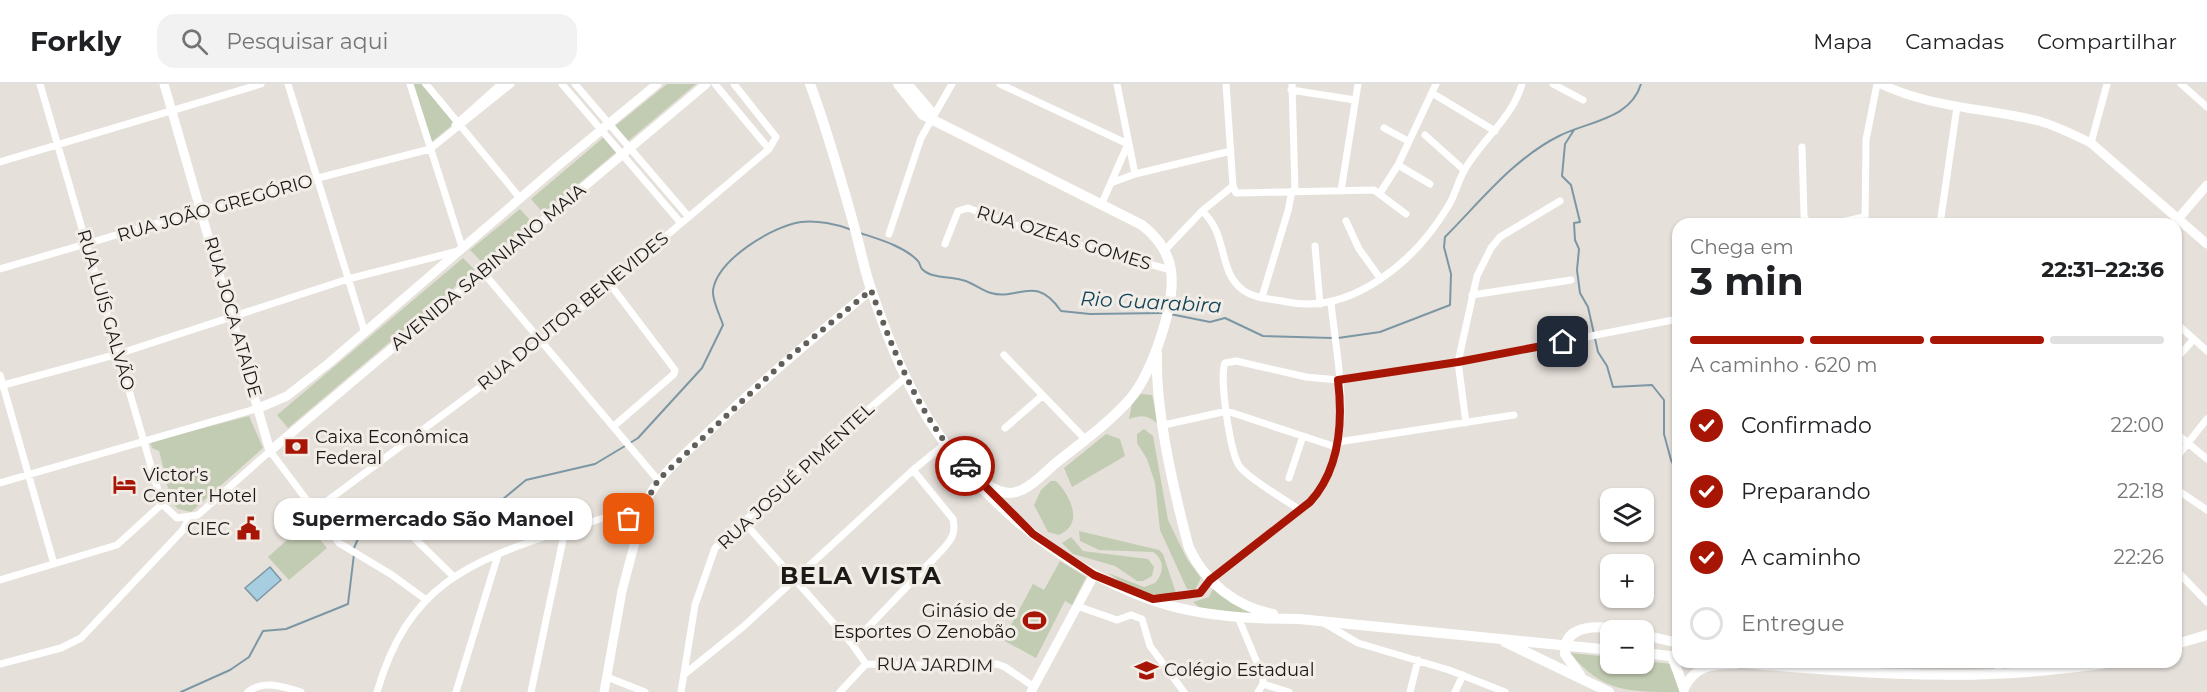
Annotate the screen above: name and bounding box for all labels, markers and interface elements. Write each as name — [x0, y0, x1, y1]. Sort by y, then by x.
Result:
search box — [157, 14, 577, 68]
text: Forkly — [30, 24, 121, 58]
icon: search — [178, 25, 211, 58]
text: Pesquisar aqui — [226, 28, 388, 55]
text: Mapa — [1813, 29, 1872, 54]
text: Camadas — [1905, 29, 2004, 54]
text: Compartilhar — [2037, 29, 2177, 54]
street label: RUA JOÃO GREGÓRIO — [115, 170, 315, 246]
street label: AVENIDA SABINIANO MAIA — [386, 179, 590, 355]
street label: RUA OZEAS GOMES — [974, 201, 1154, 275]
street label: RUA LUÍS GALVÃO — [72, 227, 140, 393]
street label: RUA DOUTOR BENEVIDES — [473, 227, 673, 395]
street label: RUA JOCA ATAÍDE — [200, 234, 266, 400]
text: Chega em — [1690, 235, 1794, 259]
text: 22:31–22:36 — [2041, 256, 2164, 283]
text: 3 min — [1690, 257, 1804, 305]
water label: Rio Guarabira — [1080, 286, 1222, 318]
pin — [1537, 316, 1588, 367]
icon: home — [1546, 325, 1579, 358]
text: A caminho · 620 m — [1690, 353, 1878, 377]
street label: RUA JOSUÉ PIMENTEL — [713, 397, 879, 554]
icon: check — [1690, 409, 1723, 442]
text: Confirmado — [1741, 412, 1872, 439]
text: 22:00 — [2111, 413, 2164, 437]
place label: Caixa Econômica Federal — [315, 426, 469, 469]
bank icon: Caixa Econômica Federal — [284, 434, 310, 460]
courier — [935, 436, 995, 496]
icon: car — [949, 450, 982, 483]
place label: Victor's Center Hotel — [143, 464, 257, 507]
hotel icon: Victor's Center Hotel — [112, 472, 138, 498]
icon: check — [1690, 475, 1723, 508]
text: Preparando — [1741, 478, 1870, 505]
text: 22:18 — [2117, 479, 2164, 503]
map controls — [1600, 488, 1654, 674]
button: layers — [1600, 488, 1654, 542]
pin — [603, 493, 654, 544]
callout: Supermercado São Manoel — [275, 498, 593, 540]
icon: bag — [612, 502, 645, 535]
text: Supermercado São Manoel — [292, 507, 574, 531]
public building icon: CIEC — [235, 516, 261, 542]
place label: CIEC — [187, 518, 230, 540]
icon: check — [1690, 541, 1723, 574]
text: A caminho — [1741, 544, 1861, 571]
text: 22:26 — [2114, 545, 2164, 569]
button: + — [1600, 554, 1654, 608]
district label: BELA VISTA — [780, 561, 942, 590]
place label: Ginásio de Esportes O Zenobão — [833, 600, 1016, 643]
sports icon: Ginásio de Esportes O Zenobão — [1021, 608, 1047, 634]
text: Entregue — [1741, 610, 1845, 637]
button: − — [1600, 620, 1654, 674]
street label: RUA JARDIM — [876, 653, 994, 677]
school or university icon: Colégio Estadual — [1133, 657, 1159, 683]
place label: Colégio Estadual — [1164, 659, 1315, 681]

